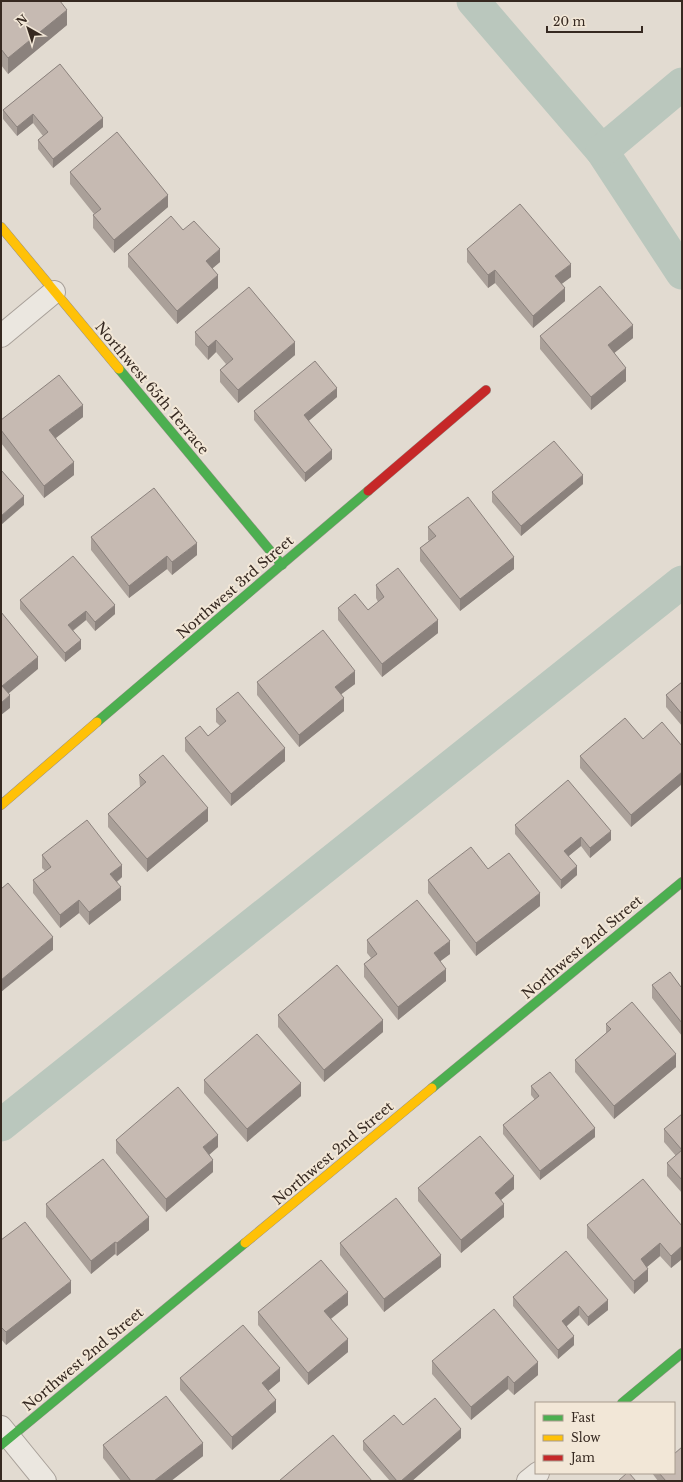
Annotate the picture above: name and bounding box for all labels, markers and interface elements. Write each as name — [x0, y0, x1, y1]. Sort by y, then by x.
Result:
north arrow — [8, 8, 48, 48]
scale bar — [547, 8, 642, 34]
text: N — [13, 11, 31, 29]
text: 20 m — [553, 14, 585, 29]
street label: Northwest 65th Terrace — [91, 318, 213, 458]
street label: Northwest 3rd Street — [173, 531, 298, 643]
street label: Northwest 2nd Street — [518, 891, 647, 1003]
street label: Northwest 2nd Street — [269, 1097, 398, 1209]
street label: Northwest 2nd Street — [19, 1303, 148, 1415]
legend — [535, 1402, 675, 1474]
text: Fast — [571, 1410, 596, 1425]
text: Slow — [571, 1430, 601, 1445]
text: Jam — [569, 1450, 595, 1465]

